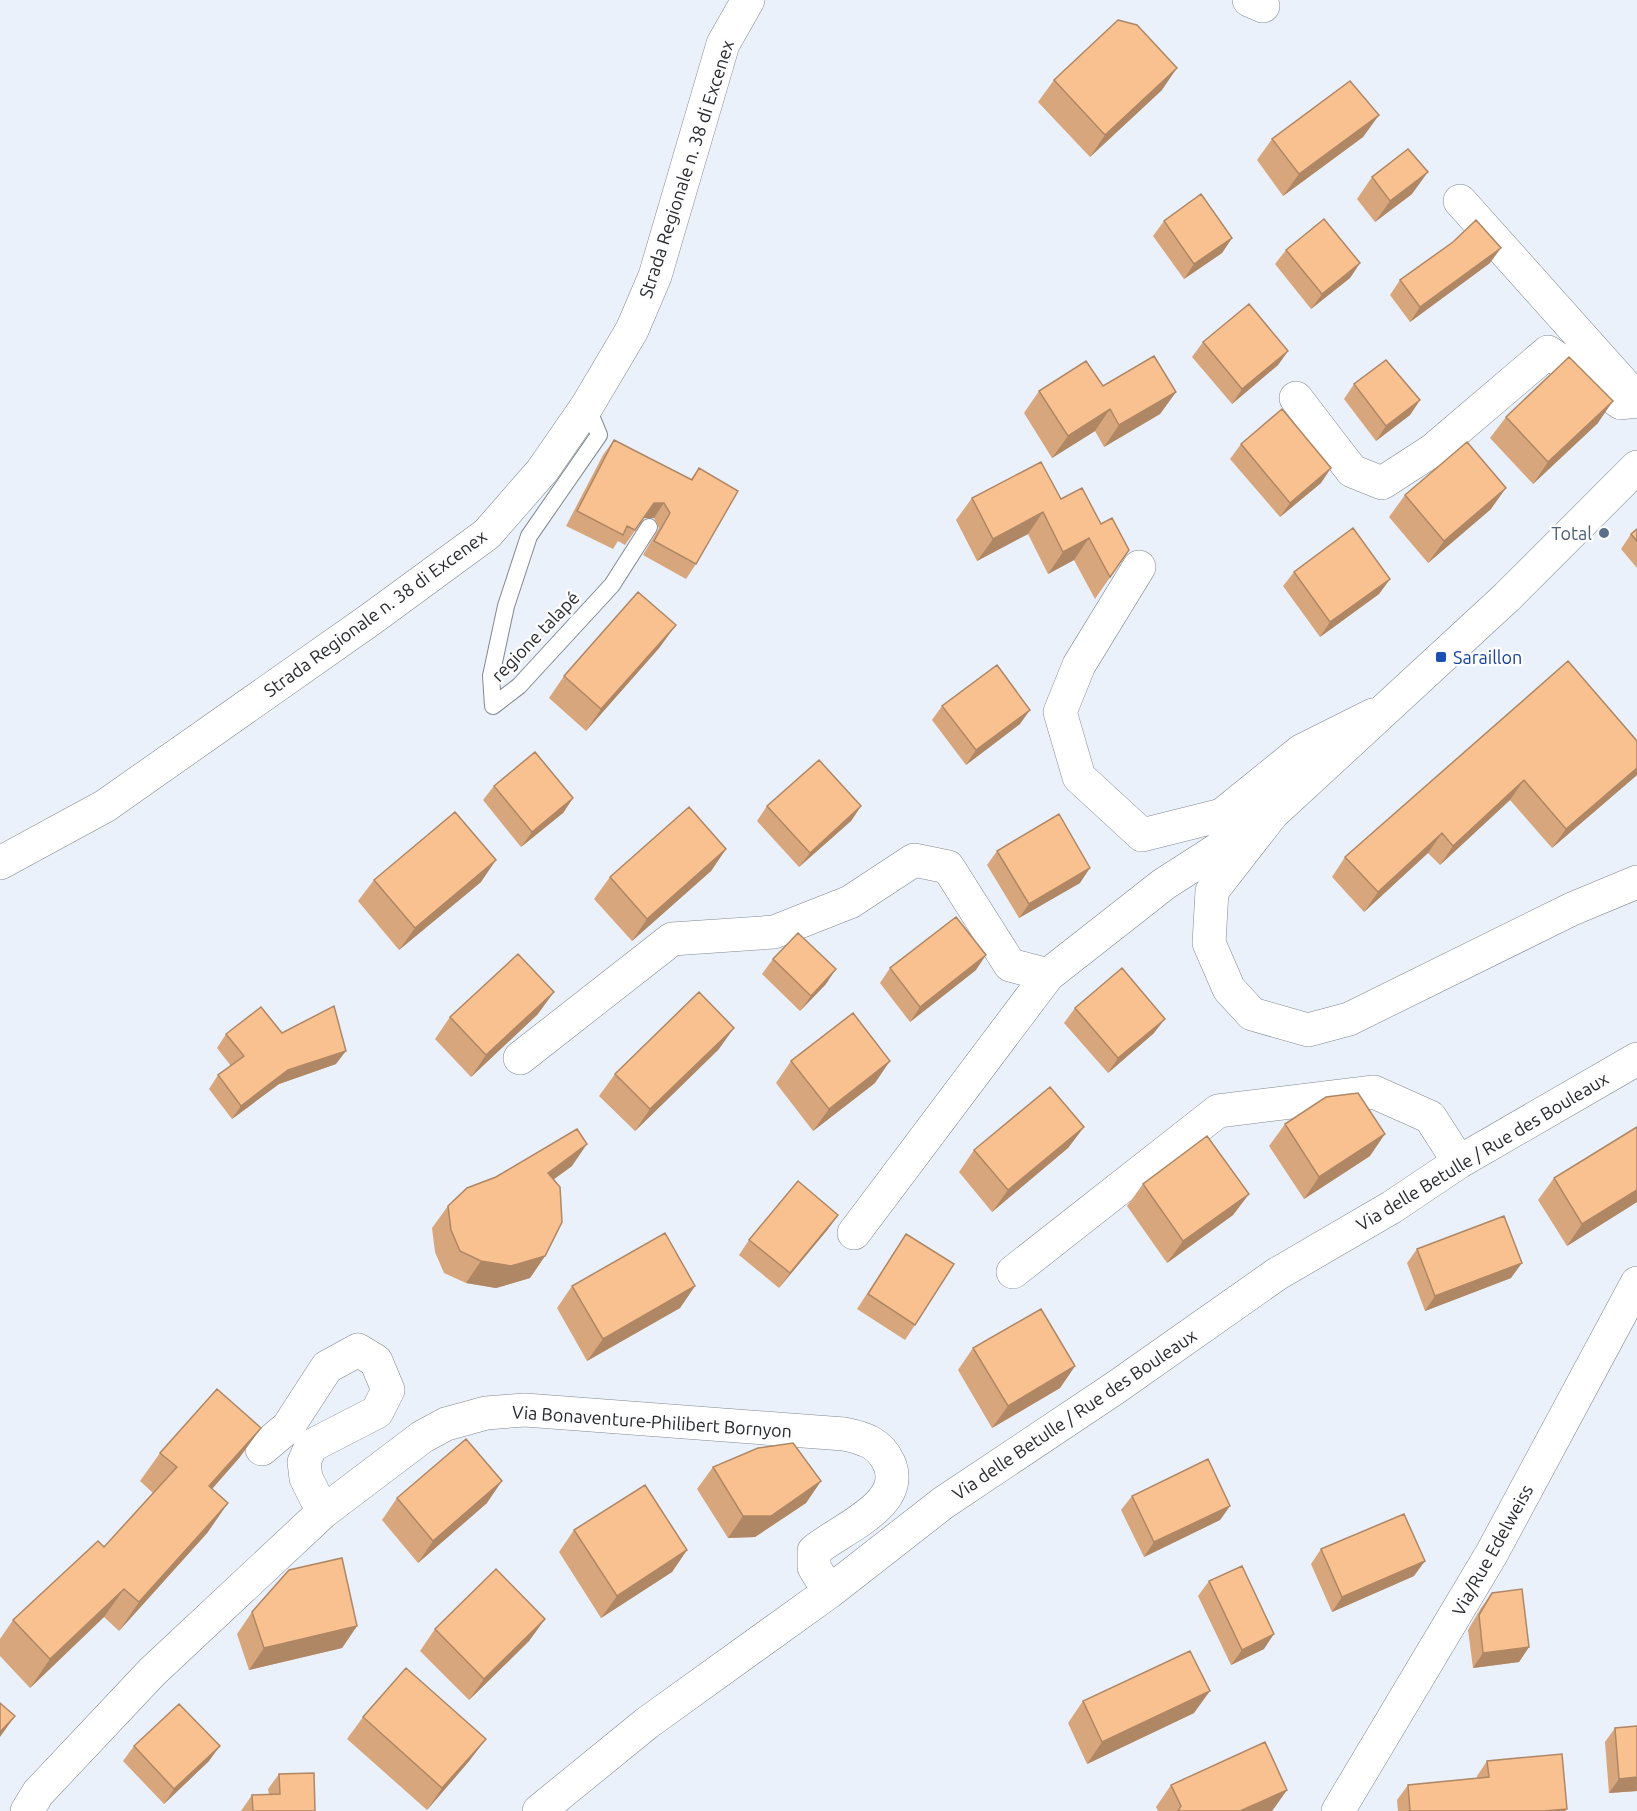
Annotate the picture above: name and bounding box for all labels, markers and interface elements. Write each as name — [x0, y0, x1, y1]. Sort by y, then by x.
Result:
street label: Strada Regionale n. 38 di Excenex — [635, 37, 737, 301]
place label: Total — [1551, 523, 1592, 543]
street label: Strada Regionale n. 38 di Excenex — [260, 526, 490, 700]
marker: Total — [1597, 526, 1611, 540]
street label: regione talapé — [487, 587, 583, 685]
place label: Saraillon — [1453, 647, 1522, 667]
marker: Saraillon — [1434, 650, 1448, 664]
street label: Via delle Betulle / Rue des Bouleaux — [1353, 1068, 1611, 1234]
street label: Via delle Betulle / Rue des Bouleaux — [948, 1325, 1200, 1503]
street label: Via Bonaventure-Philibert Bornyon — [511, 1401, 793, 1441]
street label: Via/Rue Edelweiss — [1448, 1481, 1536, 1619]

